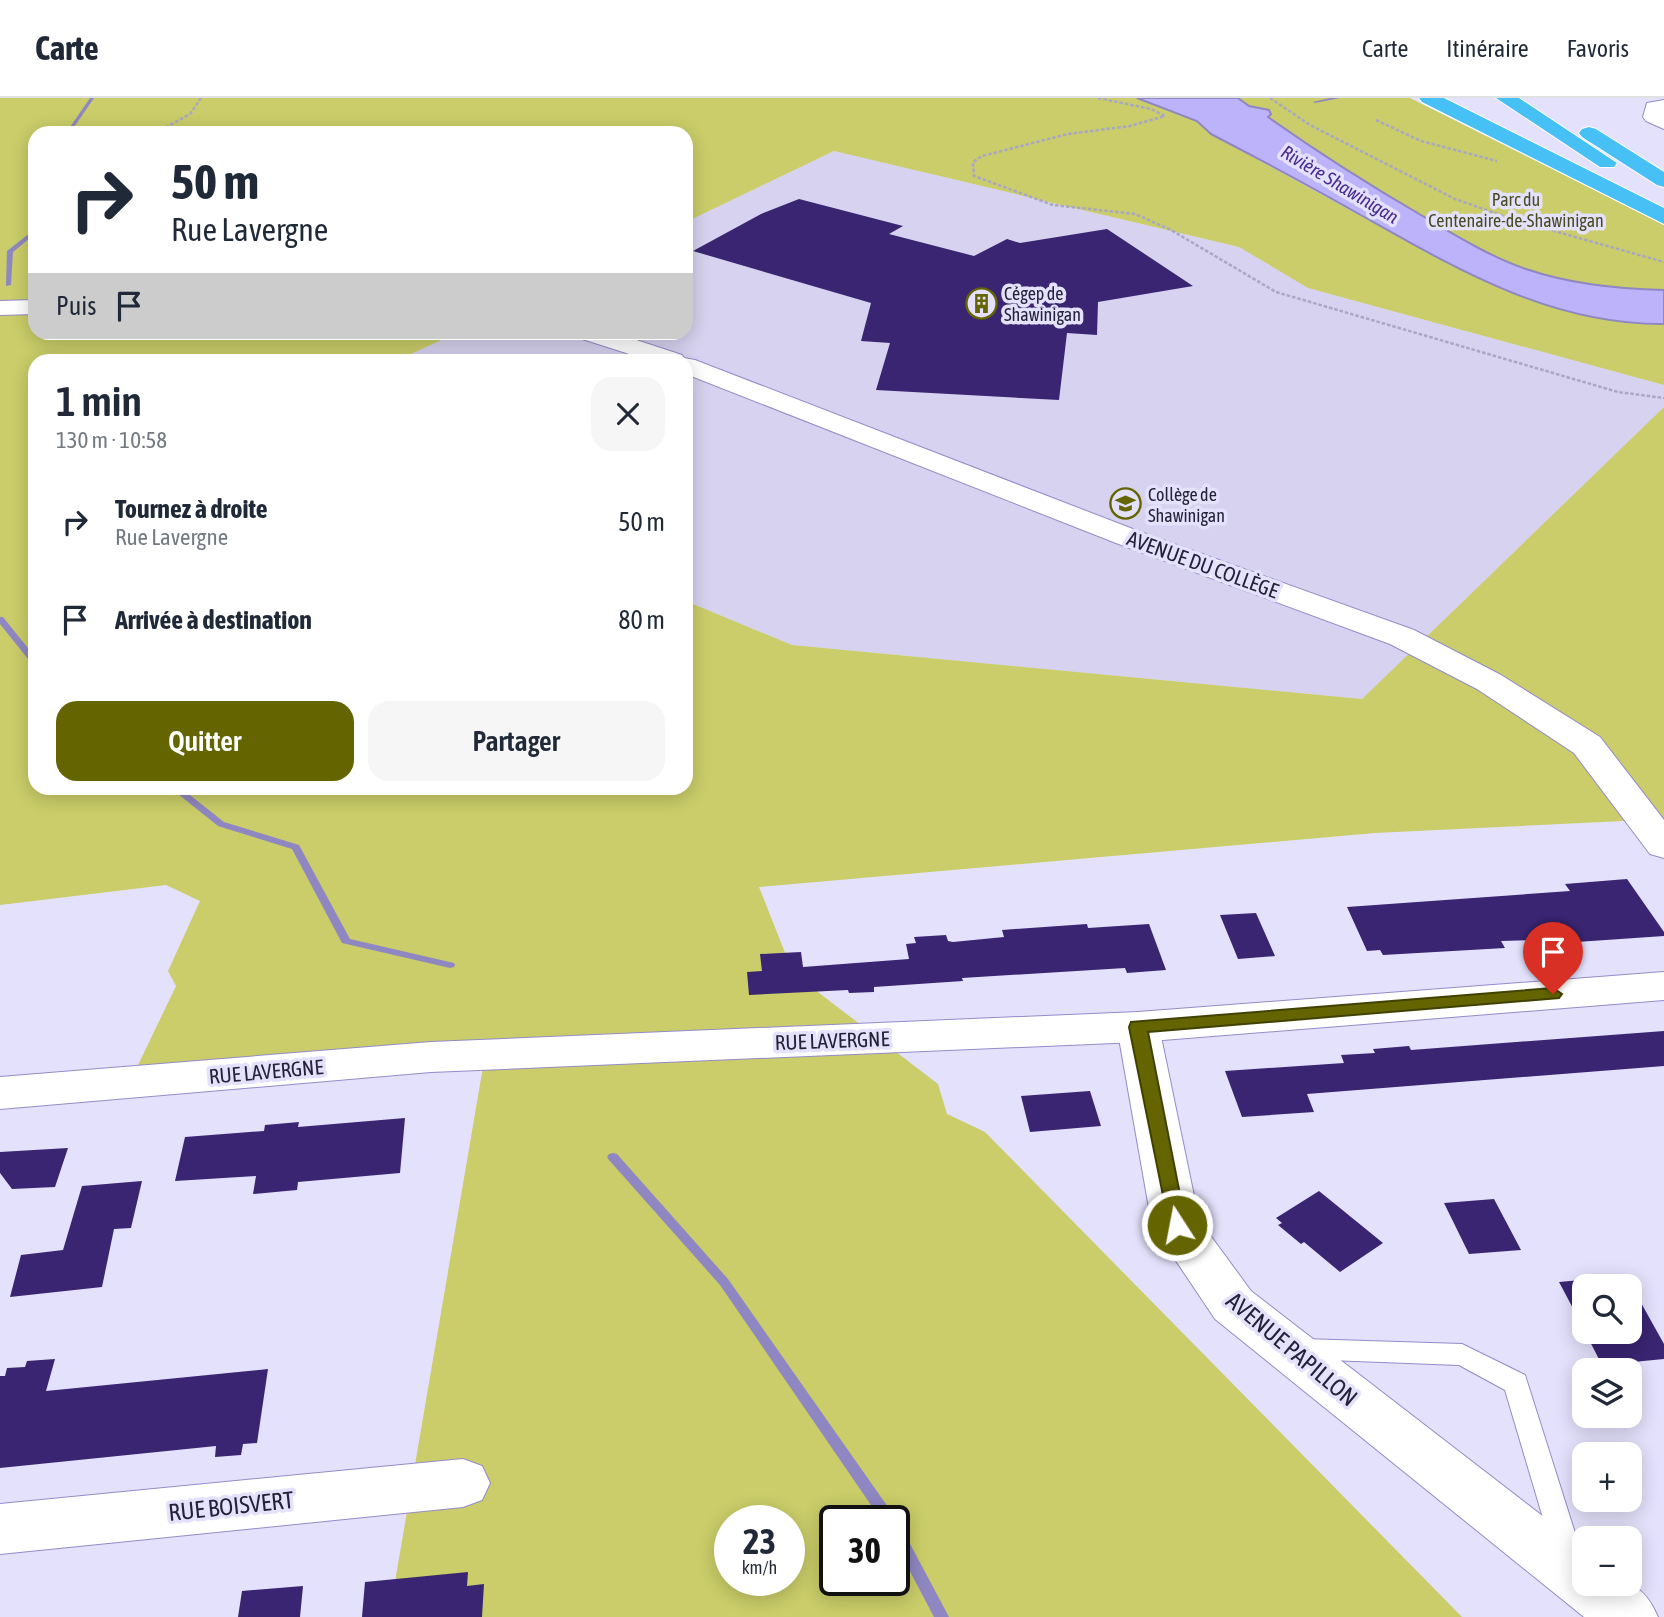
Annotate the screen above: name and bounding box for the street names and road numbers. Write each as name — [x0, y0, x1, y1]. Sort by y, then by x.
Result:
street label: AVENUE DU COLLÈGE — [1124, 525, 1282, 603]
street label: RUE LAVERGNE — [774, 1026, 890, 1054]
street label: RUE LAVERGNE — [208, 1054, 324, 1088]
street label: AVENUE PAPILLON — [1221, 1287, 1363, 1411]
street label: RUE BOISVERT — [167, 1486, 295, 1526]

